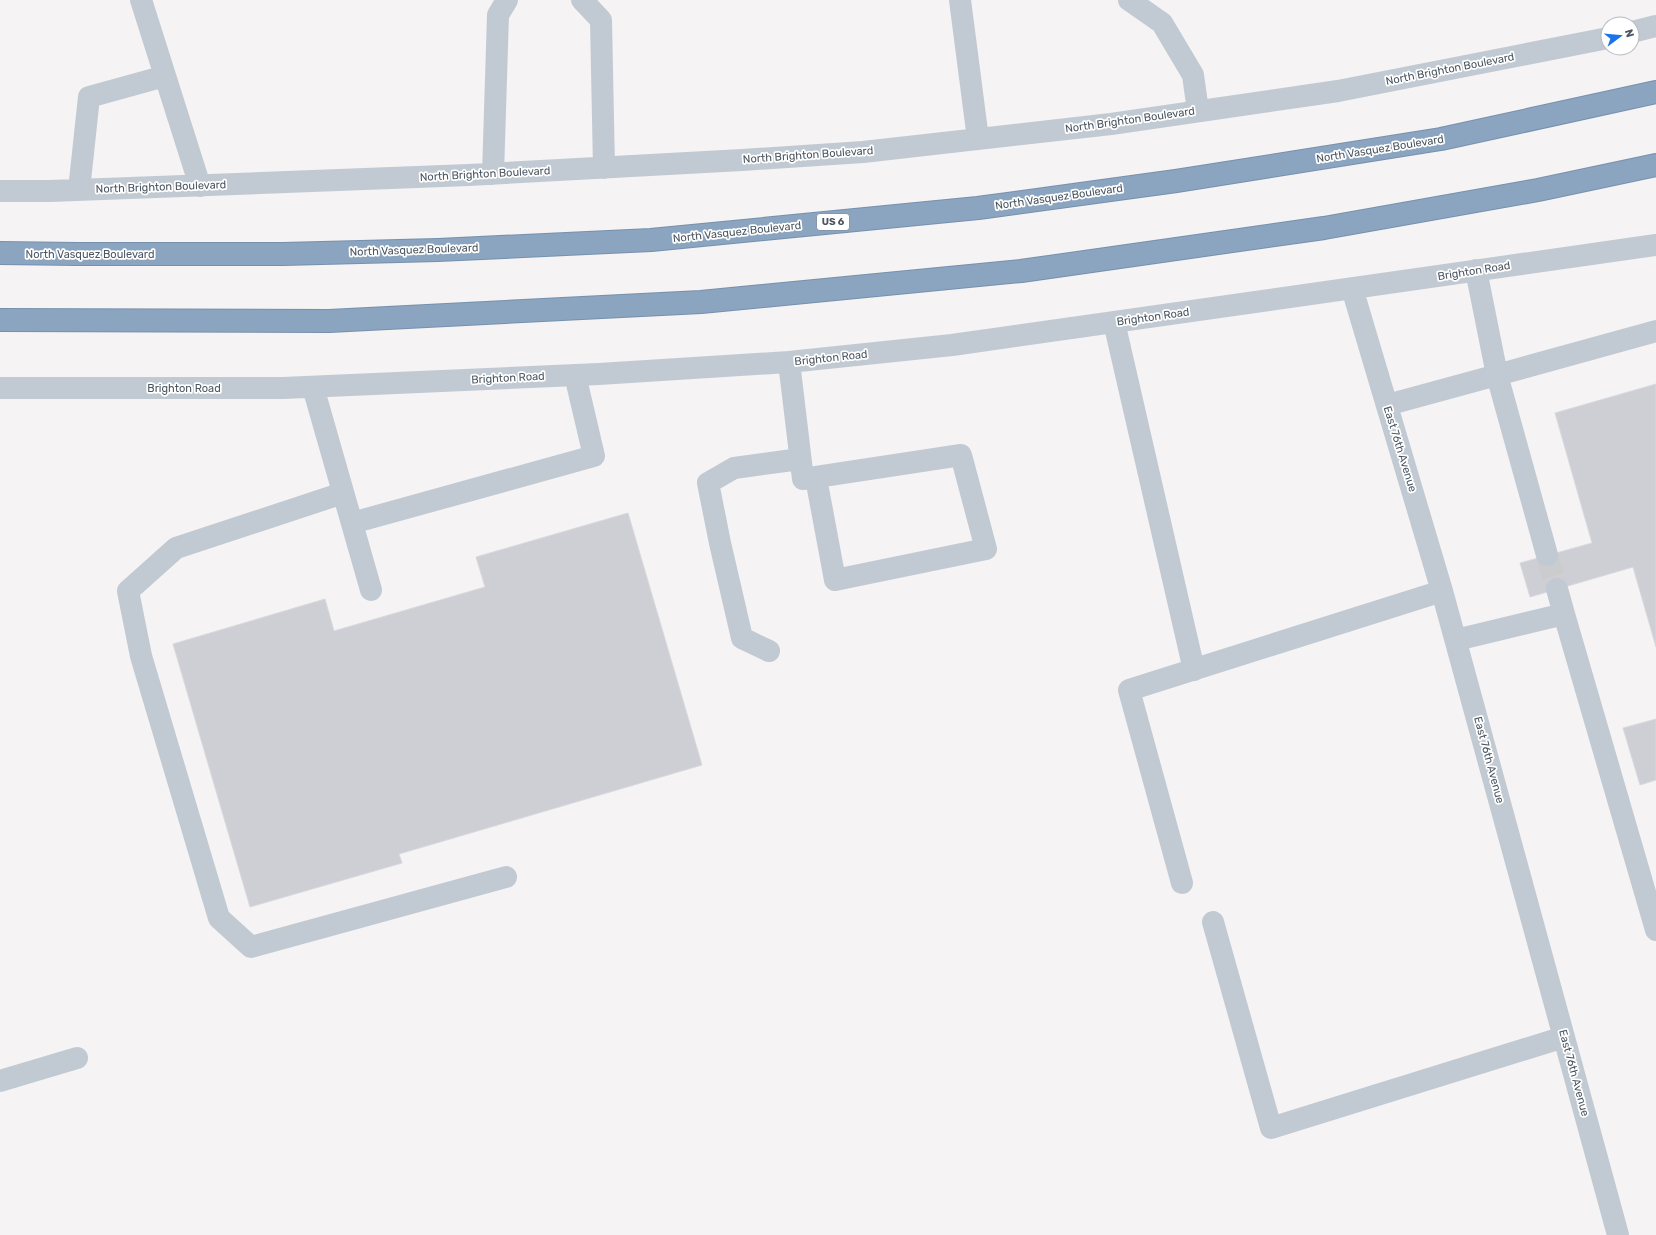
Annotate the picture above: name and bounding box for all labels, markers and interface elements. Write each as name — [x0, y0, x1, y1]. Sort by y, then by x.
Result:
north arrow — [1600, 16, 1640, 56]
text: N — [1622, 28, 1636, 39]
street label: North Brighton Boulevard — [1385, 50, 1515, 88]
street label: North Brighton Boulevard — [1064, 104, 1196, 136]
street label: North Vasquez Boulevard — [1315, 132, 1445, 166]
street label: North Brighton Boulevard — [742, 144, 874, 166]
street label: North Brighton Boulevard — [419, 164, 551, 184]
street label: North Brighton Boulevard — [95, 178, 227, 196]
street label: North Vasquez Boulevard — [994, 182, 1124, 212]
road number: US 6 — [817, 214, 849, 230]
street label: North Vasquez Boulevard — [672, 219, 802, 245]
street label: North Vasquez Boulevard — [349, 241, 479, 259]
street label: North Vasquez Boulevard — [26, 248, 154, 261]
street label: Brighton Road — [1437, 259, 1511, 283]
street label: Brighton Road — [1116, 305, 1190, 329]
street label: Brighton Road — [794, 348, 868, 368]
street label: Brighton Road — [471, 370, 545, 386]
street label: Brighton Road — [147, 382, 221, 395]
street label: East 76th Avenue — [1381, 404, 1419, 494]
street label: East 76th Avenue — [1471, 715, 1507, 805]
street label: East 76th Avenue — [1556, 1028, 1592, 1118]

